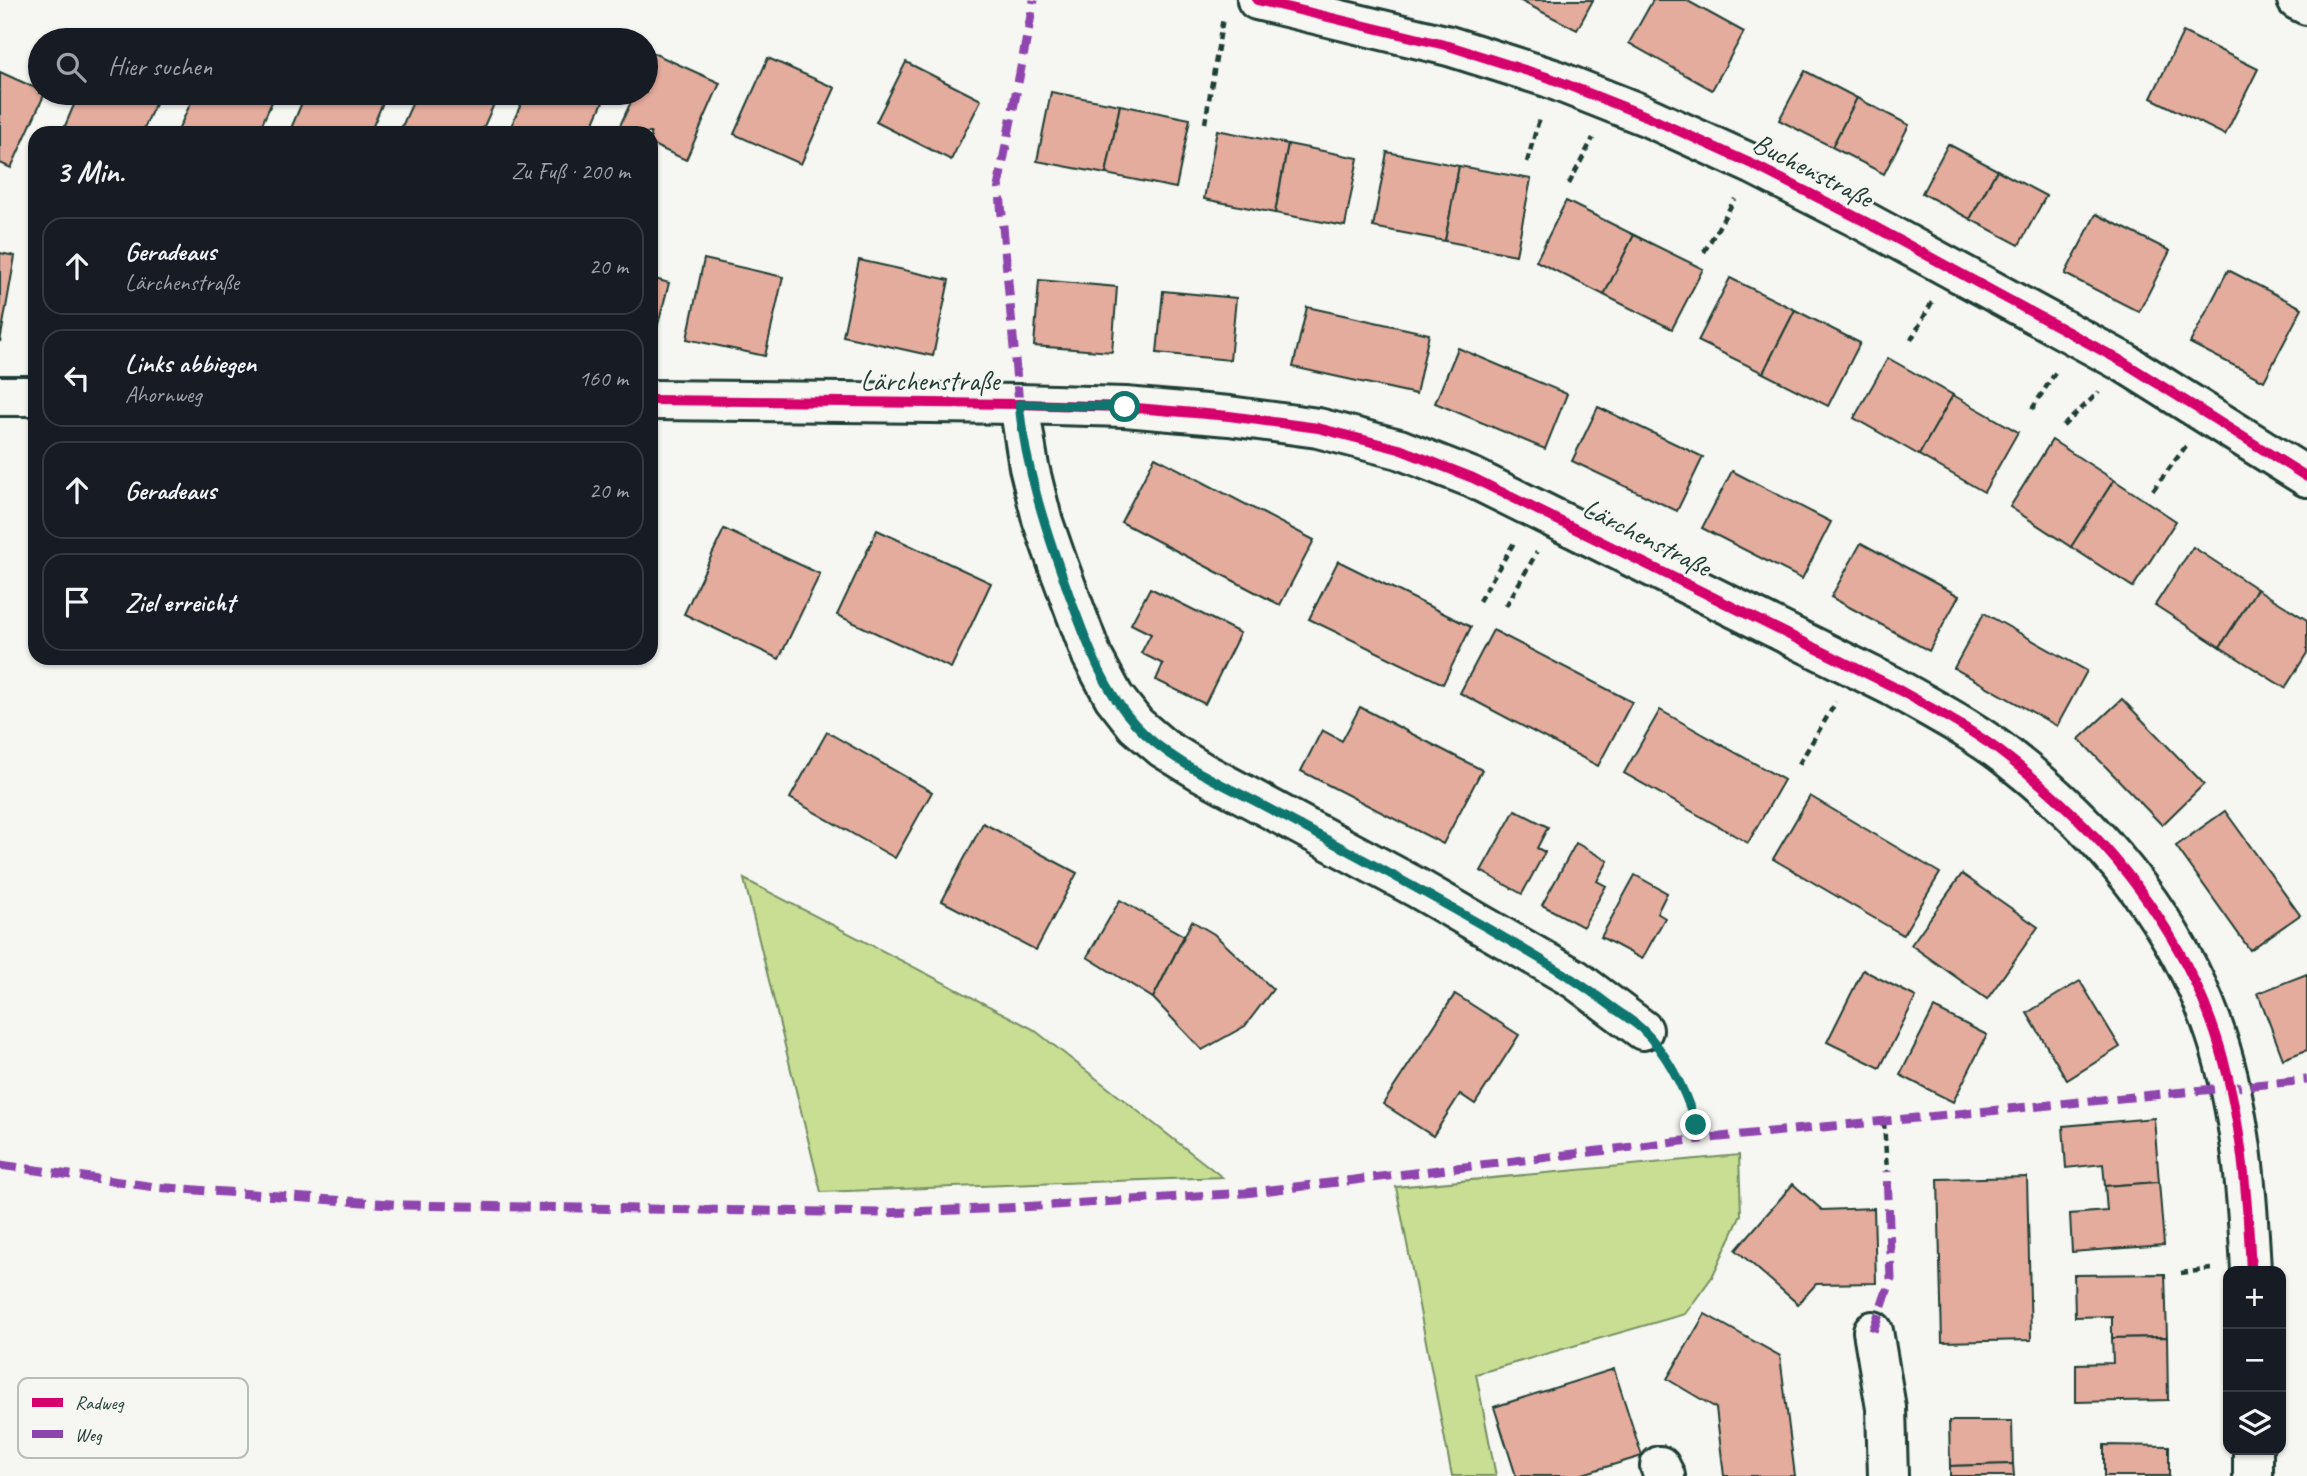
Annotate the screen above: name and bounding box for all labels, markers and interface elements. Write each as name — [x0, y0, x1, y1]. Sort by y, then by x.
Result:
search box — [28, 28, 658, 105]
icon: search — [52, 48, 90, 86]
text: Hier suchen — [108, 50, 212, 83]
street label: Buchenstraße — [1747, 125, 1880, 216]
text: 3 Min. — [56, 153, 125, 191]
text: Zu Fuß · 200 m — [511, 157, 630, 186]
text: Geradeaus — [125, 235, 216, 268]
icon: ahead — [58, 247, 96, 285]
text: 20 m — [589, 252, 628, 281]
text: Lärchenstraße — [125, 268, 239, 297]
text: Links abbiegen — [125, 347, 256, 380]
icon: left — [58, 359, 96, 397]
street label: Lärchenstraße — [861, 363, 1001, 398]
text: 160 m — [579, 364, 628, 393]
text: Ahornweg — [125, 380, 202, 409]
route start — [1109, 391, 1140, 422]
icon: ahead — [58, 471, 96, 509]
text: Geradeaus — [125, 474, 216, 507]
text: 20 m — [589, 476, 628, 505]
street label: Lärchenstraße — [1577, 490, 1718, 585]
icon: arrive — [58, 583, 96, 621]
text: Ziel erreicht — [125, 586, 235, 619]
route end — [1680, 1109, 1711, 1140]
map controls — [2223, 1266, 2286, 1455]
button: + — [2223, 1266, 2286, 1329]
button: − — [2223, 1329, 2286, 1392]
legend — [18, 1378, 248, 1458]
text: Radweg — [75, 1391, 125, 1415]
button: layers — [2223, 1392, 2286, 1455]
text: Weg — [75, 1423, 103, 1447]

